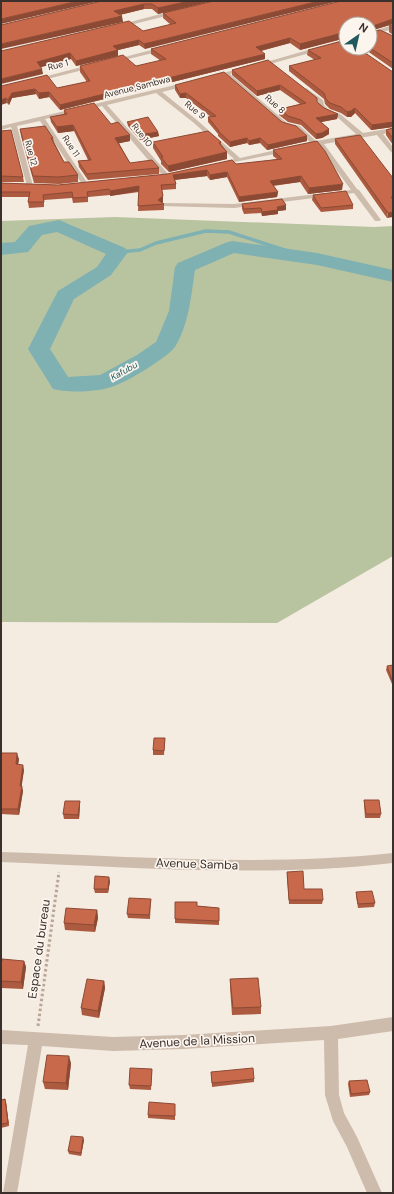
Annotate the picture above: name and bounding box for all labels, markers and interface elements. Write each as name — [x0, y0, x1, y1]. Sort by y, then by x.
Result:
north arrow — [338, 16, 378, 56]
text: N — [356, 20, 371, 36]
street label: Rue 1 — [46, 57, 70, 73]
street label: Avenue Sambwa — [102, 73, 172, 101]
street label: Rue 8 — [262, 92, 288, 116]
street label: Rue 9 — [182, 98, 208, 122]
street label: Rue 10 — [129, 121, 155, 149]
street label: Rue 11 — [60, 133, 83, 159]
street label: Rue 12 — [22, 139, 40, 167]
water label: Kafubu — [108, 359, 140, 383]
street label: Avenue Samba — [156, 855, 238, 873]
street label: Espace du bureau — [24, 898, 54, 1000]
street label: Avenue de la Mission — [139, 1030, 255, 1052]

